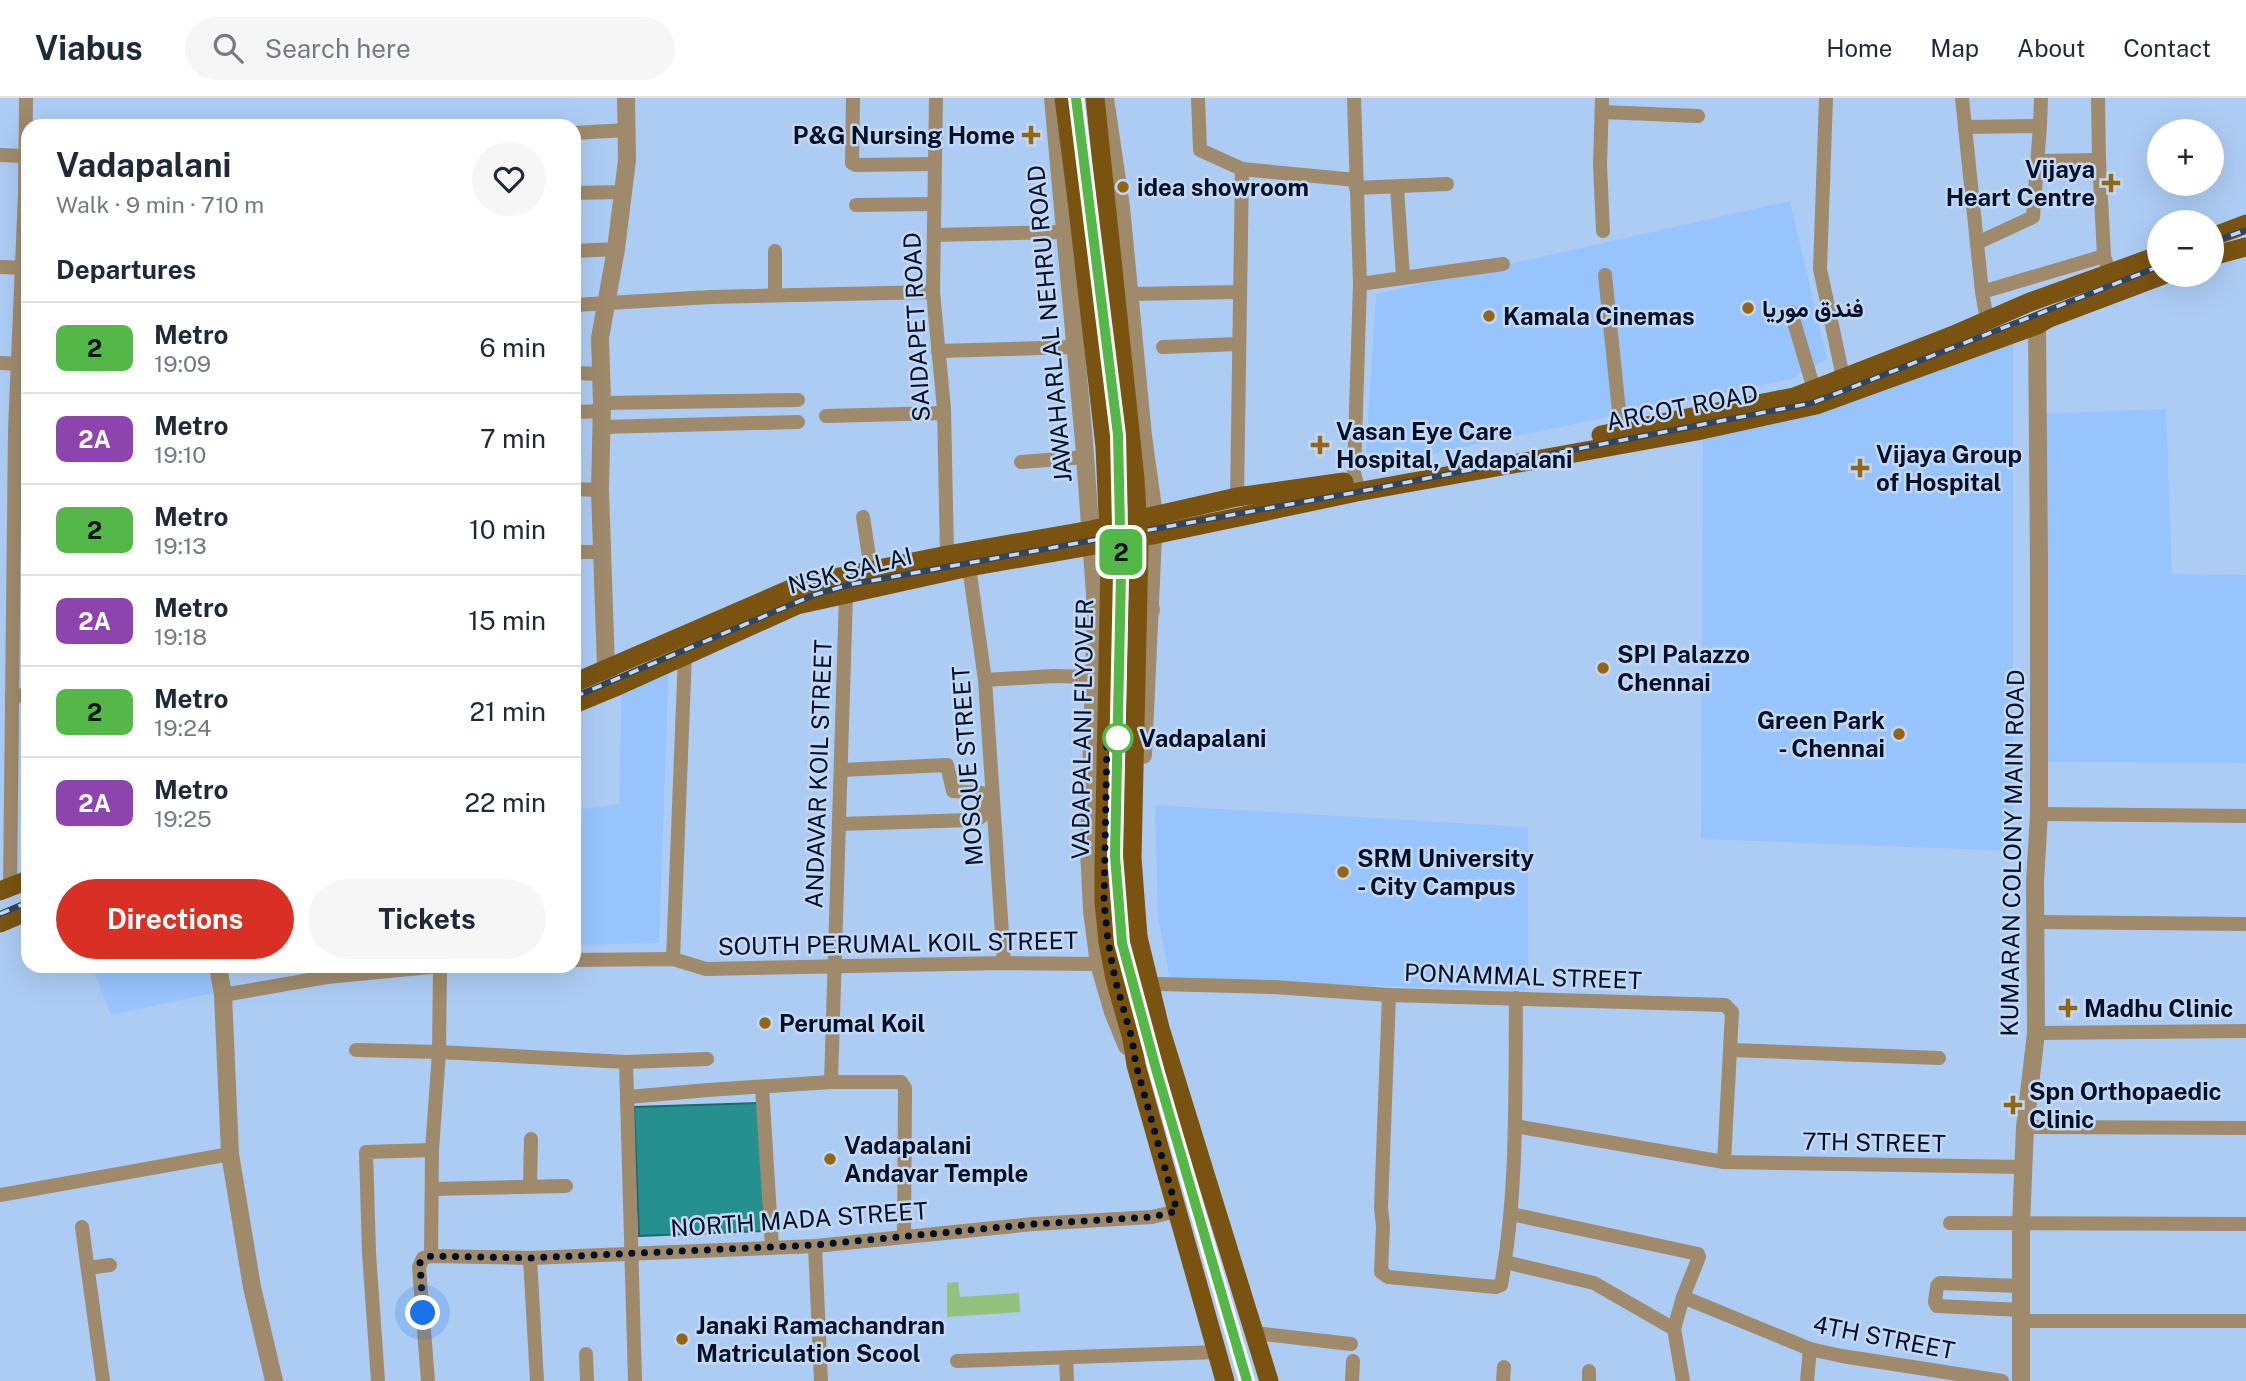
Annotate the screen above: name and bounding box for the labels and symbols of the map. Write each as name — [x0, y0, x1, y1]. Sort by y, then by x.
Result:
place label: P&G Nursing Home — [793, 121, 1015, 149]
marker: P&G Nursing Home — [1021, 125, 1041, 145]
place label: Vijaya Heart Centre — [1946, 155, 2095, 211]
street label: JAWAHARLAL NEHRU ROAD — [1021, 164, 1077, 484]
place label: idea showroom — [1137, 173, 1309, 201]
marker: Vijaya Heart Centre — [2101, 173, 2121, 193]
marker: idea showroom — [1115, 179, 1131, 195]
street label: SAIDAPET ROAD — [897, 232, 935, 422]
place label: فندق موريا — [1762, 294, 1864, 324]
marker: فندق موريا — [1740, 300, 1756, 316]
place label: Kamala Cinemas — [1503, 302, 1695, 330]
marker: Kamala Cinemas — [1481, 308, 1497, 324]
street label: ARCOT ROAD — [1604, 379, 1760, 435]
place label: Vasan Eye Care Hospital, Vadapalani — [1336, 417, 1572, 473]
marker: Vasan Eye Care Hospital, Vadapalani — [1310, 435, 1330, 455]
place label: Vijaya Group of Hospital — [1876, 440, 2022, 496]
marker: Vijaya Group of Hospital — [1850, 458, 1870, 478]
line badge: 2 — [1098, 529, 1144, 575]
street label: NSK SALAI — [785, 541, 915, 599]
street label: VADAPALANI FLYOVER — [1066, 598, 1098, 860]
street label: ANDAVAR KOIL STREET — [799, 639, 837, 909]
place label: SPI Palazzo Chennai — [1617, 640, 1750, 696]
marker: SPI Palazzo Chennai — [1595, 660, 1611, 676]
street label: MOSQUE STREET — [946, 665, 988, 867]
street label: KUMARAN COLONY MAIN ROAD — [1995, 669, 2029, 1037]
place label: Green Park - Chennai — [1757, 706, 1885, 762]
marker: Vadapalani — [1103, 723, 1133, 753]
place label: Vadapalani — [1139, 724, 1267, 752]
marker: Green Park - Chennai — [1891, 726, 1907, 742]
place label: SRM University - City Campus — [1357, 844, 1535, 900]
marker: SRM University - City Campus — [1335, 864, 1351, 880]
street label: SOUTH PERUMAL KOIL STREET — [718, 926, 1078, 960]
street label: PONAMMAL STREET — [1404, 958, 1642, 994]
place label: Madhu Clinic — [2084, 994, 2233, 1022]
marker: Madhu Clinic — [2058, 998, 2078, 1018]
place label: Perumal Koil — [779, 1009, 925, 1037]
marker: Perumal Koil — [757, 1015, 773, 1031]
place label: Spn Orthopaedic Clinic — [2029, 1077, 2222, 1133]
marker: Spn Orthopaedic Clinic — [2003, 1095, 2023, 1115]
street label: 7TH STREET — [1802, 1127, 1946, 1157]
place label: Vadapalani Andavar Temple — [844, 1131, 1028, 1187]
marker: Vadapalani Andavar Temple — [822, 1151, 838, 1167]
street label: NORTH MADA STREET — [669, 1196, 929, 1242]
your location — [405, 1295, 440, 1330]
street label: 4TH STREET — [1811, 1310, 1957, 1364]
place label: Janaki Ramachandran Matriculation Scool — [696, 1311, 945, 1367]
marker: Janaki Ramachandran Matriculation Scool — [674, 1331, 690, 1347]

